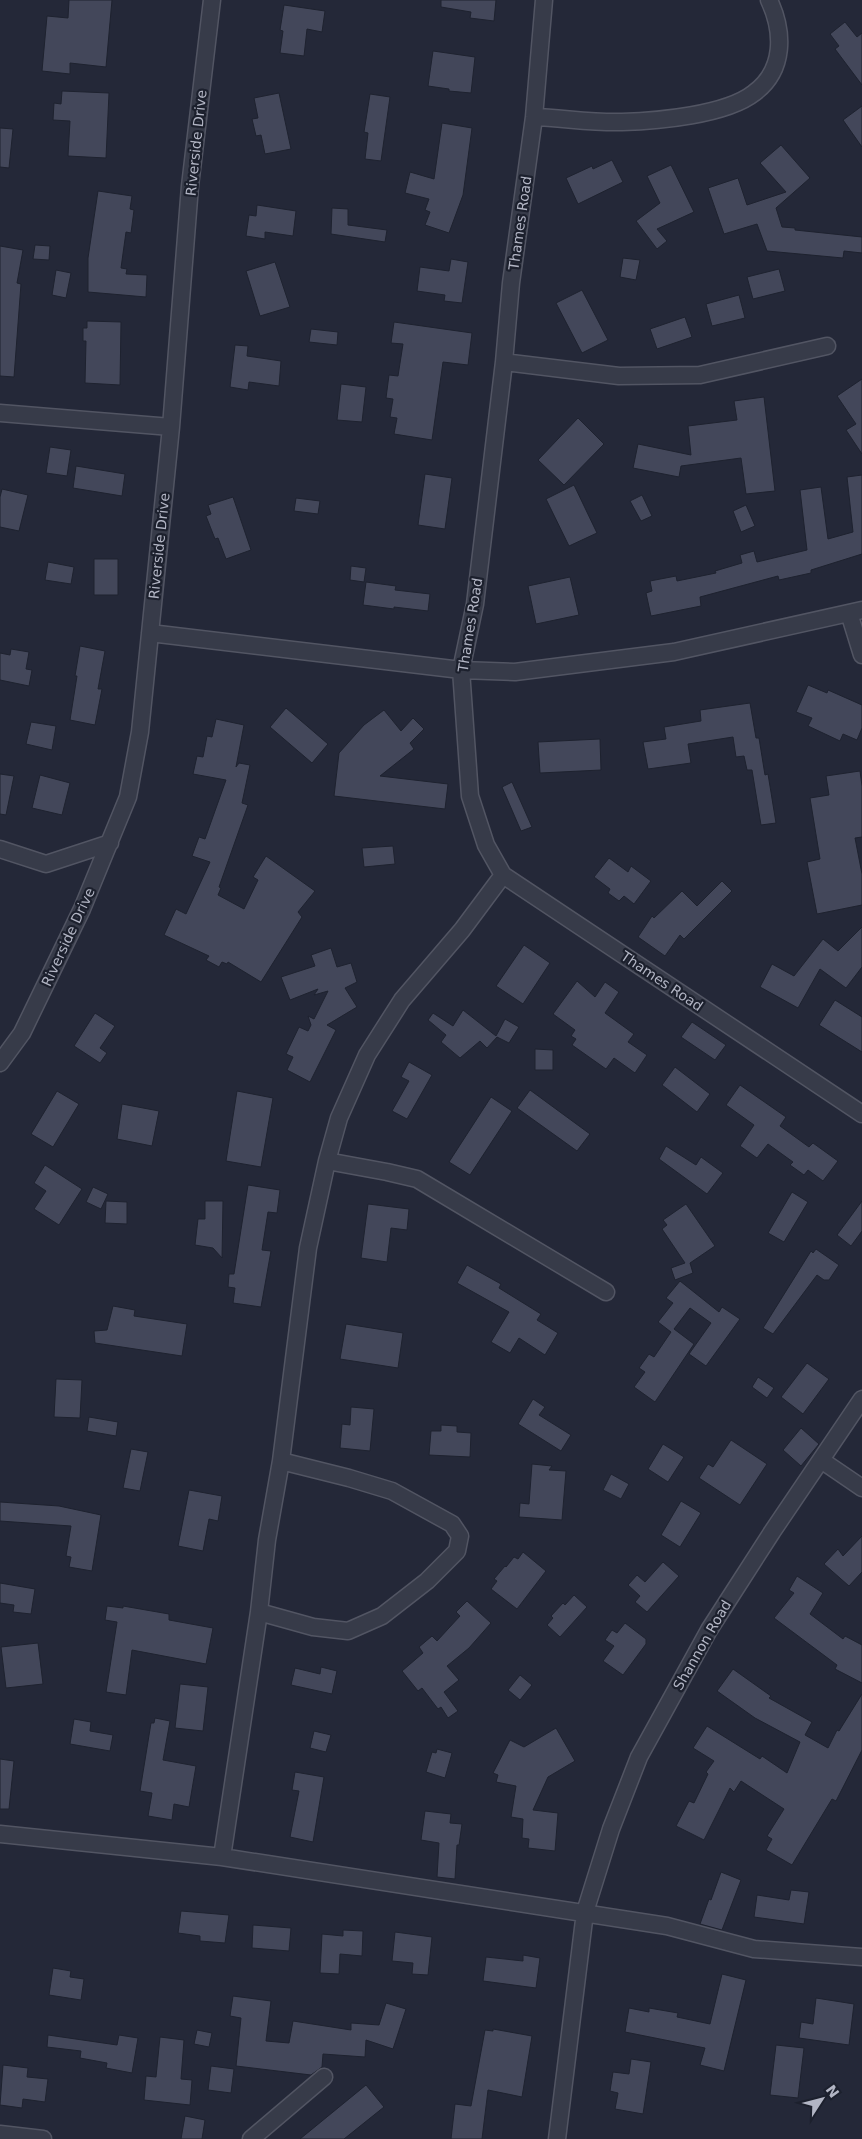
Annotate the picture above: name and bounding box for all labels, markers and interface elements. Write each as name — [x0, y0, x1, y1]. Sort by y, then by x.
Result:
street label: Riverside Drive — [182, 89, 210, 197]
street label: Thames Road — [505, 175, 535, 272]
street label: Riverside Drive — [145, 492, 173, 600]
street label: Thames Road — [455, 577, 485, 674]
street label: Riverside Drive — [38, 885, 98, 989]
street label: Thames Road — [617, 947, 706, 1014]
street label: Shannon Road — [670, 1597, 734, 1693]
north arrow — [797, 2074, 847, 2124]
text: N — [823, 2082, 842, 2101]

